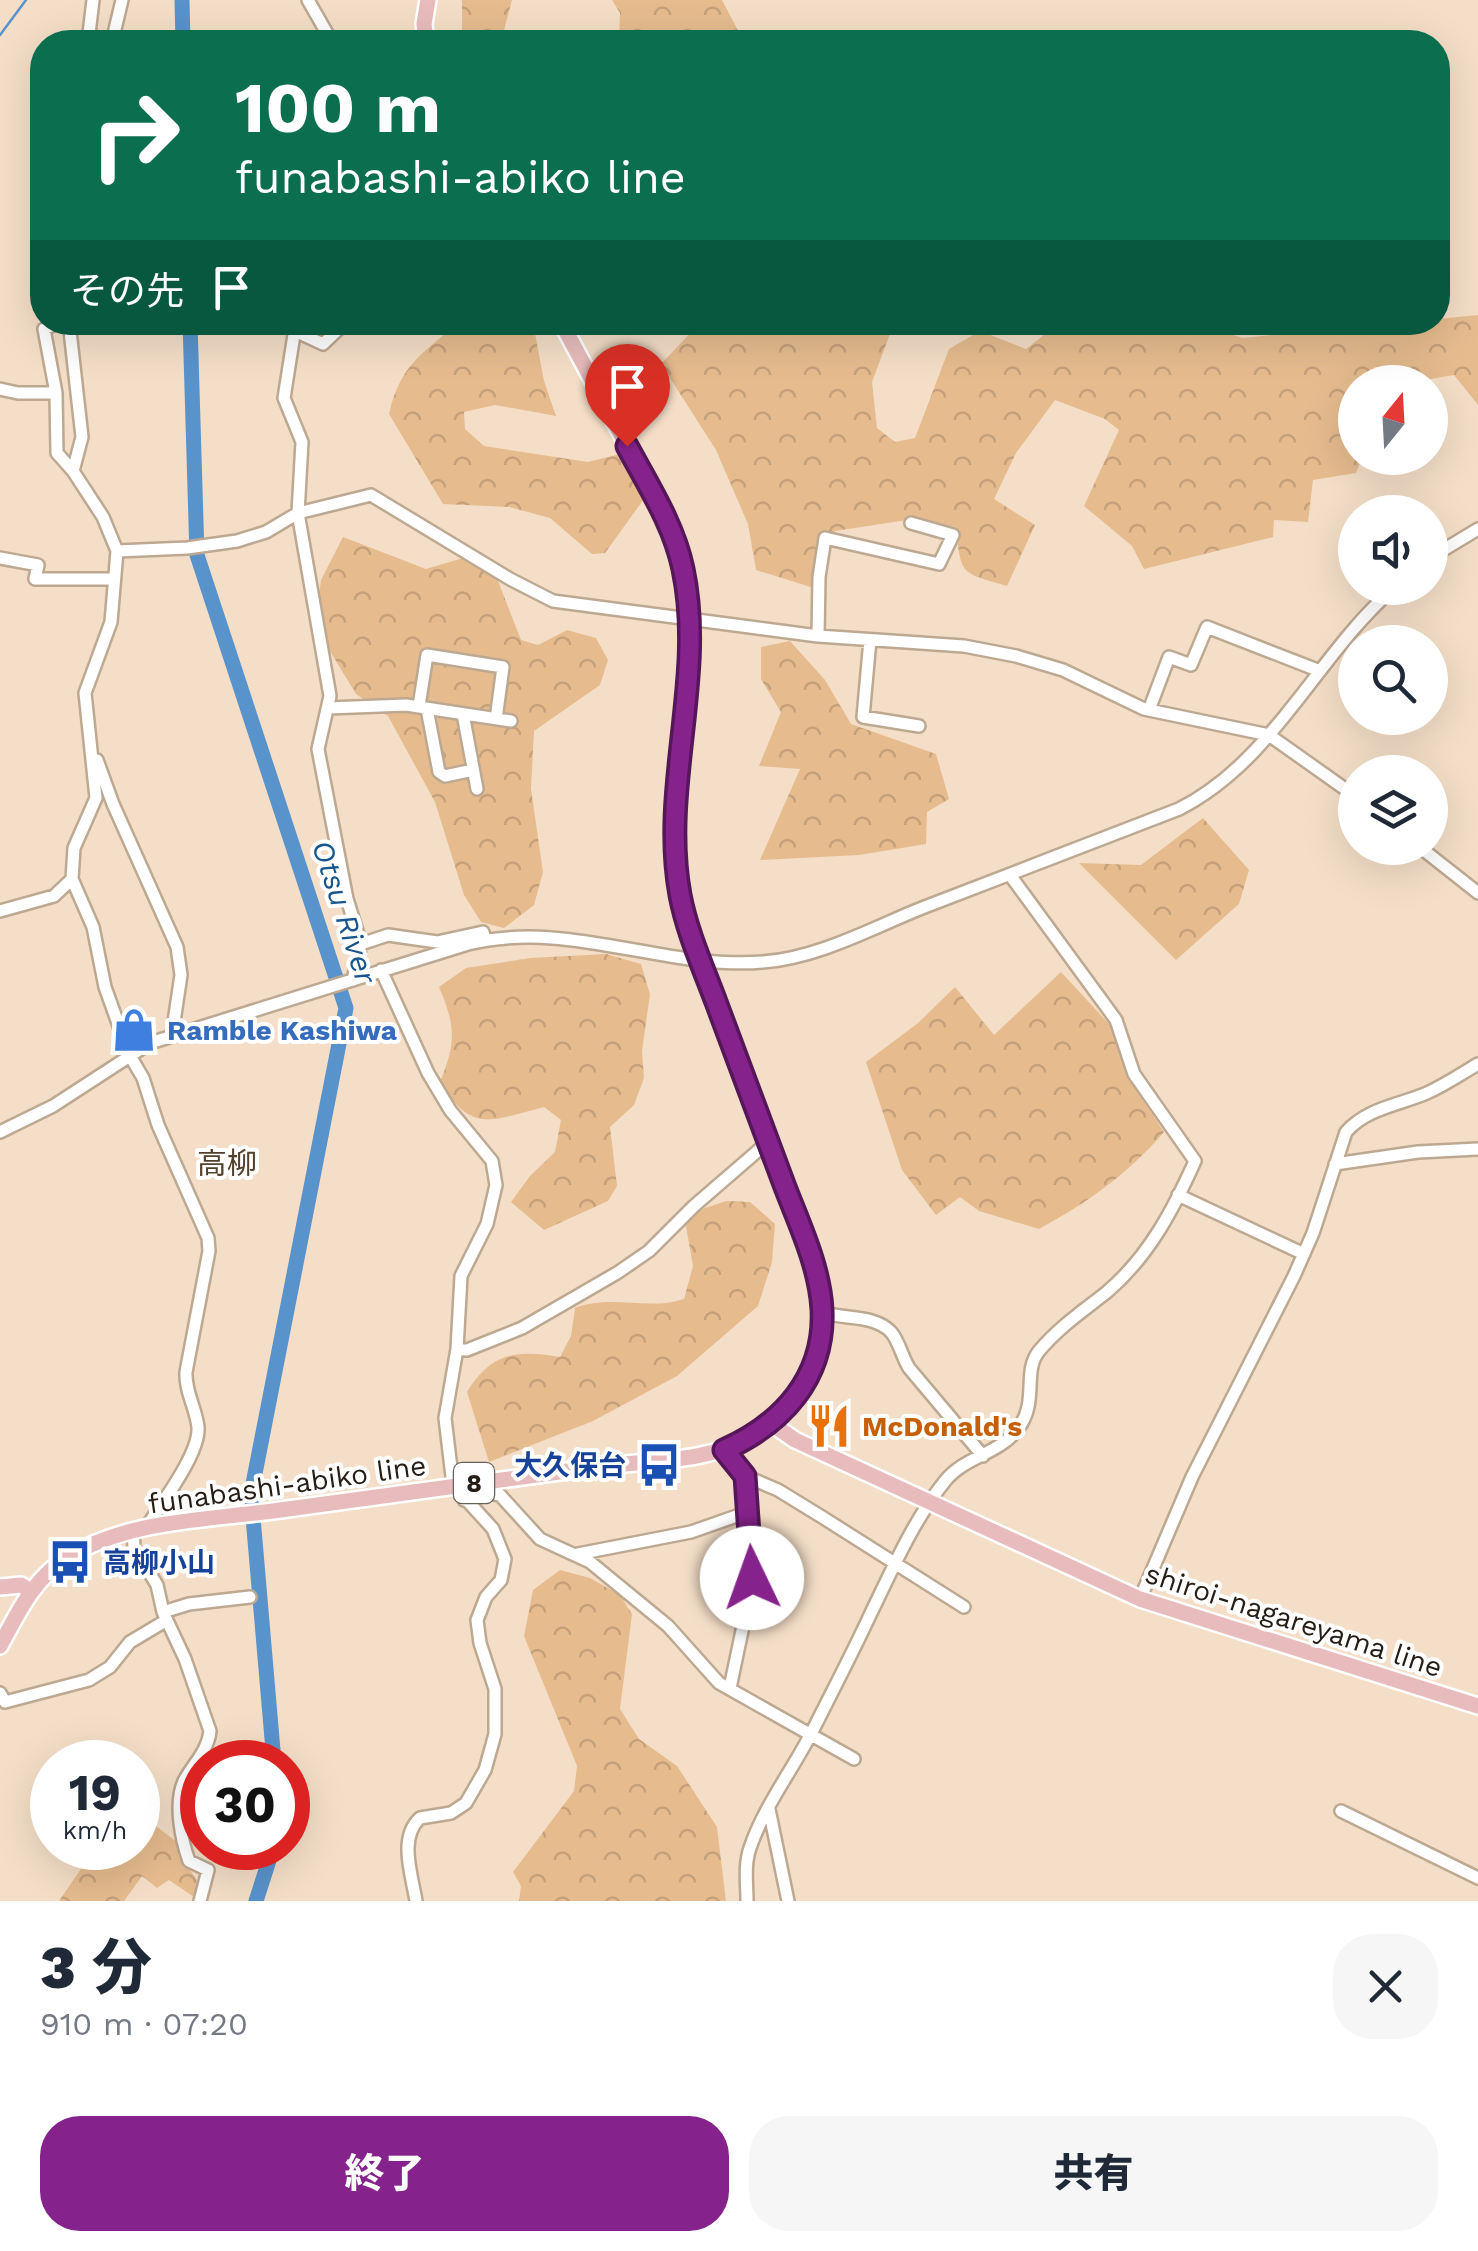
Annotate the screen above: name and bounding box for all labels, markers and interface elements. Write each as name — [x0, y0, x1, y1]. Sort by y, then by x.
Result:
text: 100 m — [235, 67, 441, 149]
icon: right — [70, 70, 200, 200]
text: funabashi-abiko line — [235, 151, 686, 204]
icon: arrive — [204, 260, 259, 315]
text: その先 — [70, 269, 184, 313]
pin — [585, 344, 670, 447]
icon: arrive — [600, 359, 655, 414]
north arrow — [1338, 365, 1448, 475]
map controls — [1338, 365, 1448, 865]
button: sound — [1338, 495, 1448, 605]
button: search — [1338, 625, 1448, 735]
button: layers — [1338, 755, 1448, 865]
water label: Otsu River — [305, 836, 384, 989]
shop icon: Ramble Kashiwa — [110, 1006, 158, 1054]
place label: Ramble Kashiwa — [167, 1014, 398, 1047]
district label: 高柳 — [197, 1146, 257, 1181]
restaurant icon: McDonald's — [805, 1402, 853, 1450]
place label: McDonald's — [862, 1410, 1022, 1443]
bus stop icon: 大久保台 — [635, 1441, 683, 1489]
street label: funabashi-abiko line — [146, 1449, 428, 1520]
place label: 大久保台 — [514, 1449, 626, 1482]
road number: 8 — [454, 1463, 494, 1503]
position arrow — [700, 1526, 804, 1630]
bus stop icon: 高柳小山 — [46, 1538, 94, 1586]
place label: 高柳小山 — [103, 1546, 215, 1579]
street label: shiroi-nagareyama line — [1141, 1557, 1447, 1684]
speed limit sign: 30 — [180, 1740, 310, 1870]
text: 19 — [69, 1763, 121, 1822]
text: km/h — [63, 1816, 127, 1845]
text: 3 分 — [40, 1932, 152, 2003]
button: close — [1333, 1934, 1438, 2039]
text: 910 m · 07:20 — [40, 2005, 248, 2043]
button: 終了 — [40, 2116, 729, 2231]
button: 共有 — [749, 2116, 1438, 2231]

